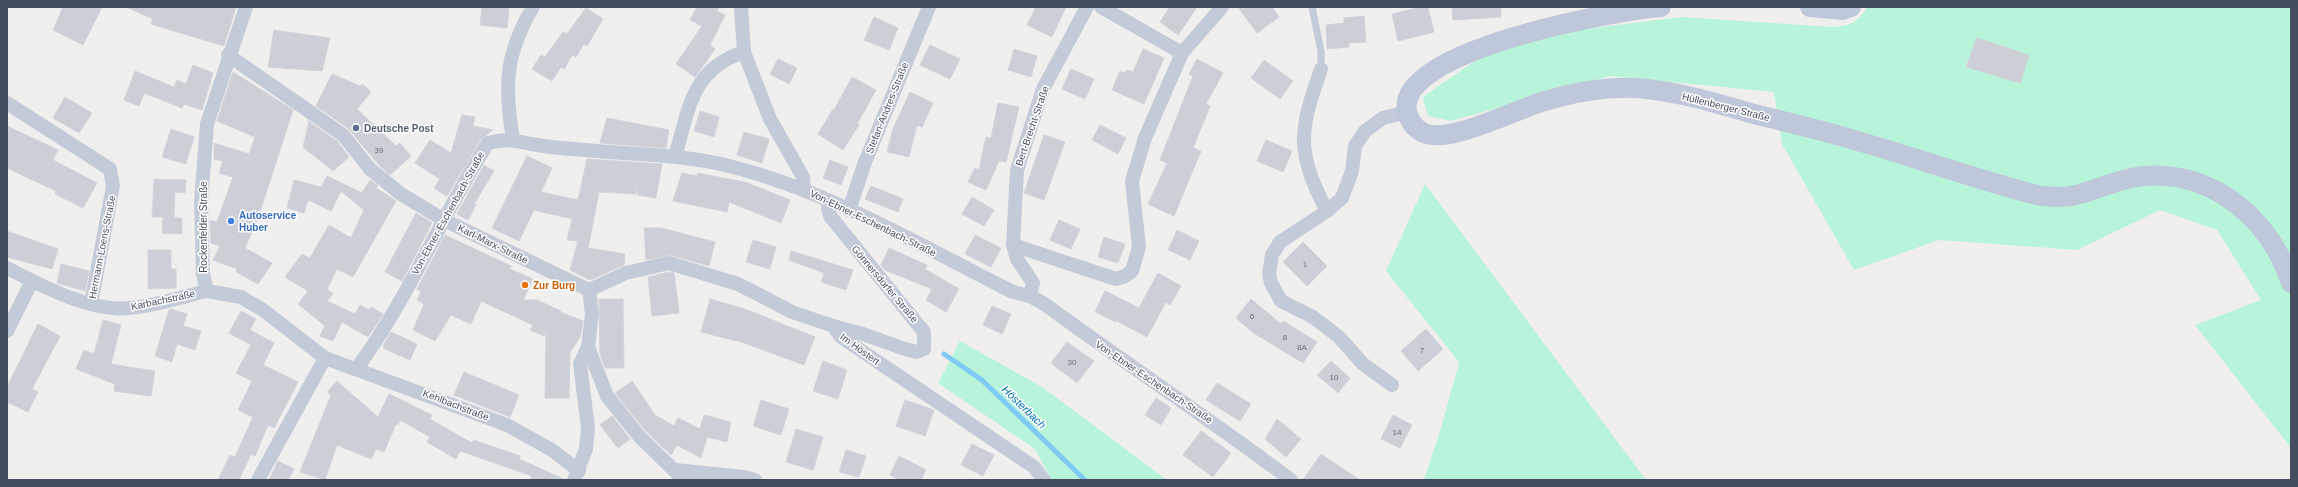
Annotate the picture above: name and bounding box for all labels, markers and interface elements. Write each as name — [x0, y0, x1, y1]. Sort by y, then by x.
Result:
street label: Stefan-Andres-Straße — [864, 60, 910, 155]
street label: Bert-Brecht-Straße — [1013, 84, 1051, 167]
street label: Hüllenberger Straße — [1681, 91, 1771, 123]
marker: Deutsche Post — [351, 123, 361, 133]
place label: Deutsche Post — [364, 123, 434, 134]
house number: 39 — [375, 146, 384, 155]
street label: Von-Ebner-Eschenbach-Straße — [410, 149, 487, 276]
street label: Rockenfelder Straße — [198, 181, 209, 273]
street label: Von-Ebner-Eschenbach-Straße — [808, 188, 938, 259]
street label: Hermann-Loens-Straße — [87, 194, 118, 300]
place label: Autoservice Huber — [239, 210, 297, 233]
marker: Autoservice Huber — [226, 216, 236, 226]
street label: Karl-Marx-Straße — [456, 222, 530, 266]
street label: Gönnersdorfer Straße — [850, 243, 921, 325]
house number: 1 — [1303, 260, 1308, 269]
marker: Zur Burg — [520, 280, 530, 290]
place label: Zur Burg — [533, 280, 575, 291]
street label: Karbachstraße — [130, 288, 197, 312]
house number: 6 — [1250, 312, 1255, 321]
street label: Im Höstert — [838, 331, 882, 367]
house number: 8 — [1283, 333, 1288, 342]
street label: Von-Ebner-Eschenbach-Straße — [1093, 339, 1215, 426]
house number: 8A — [1297, 343, 1308, 352]
house number: 7 — [1420, 346, 1425, 355]
house number: 30 — [1068, 358, 1077, 367]
house number: 10 — [1330, 373, 1339, 382]
water label: Hösterbach — [1000, 383, 1048, 431]
street label: Kehlbachstraße — [421, 387, 491, 423]
house number: 14 — [1393, 428, 1402, 437]

